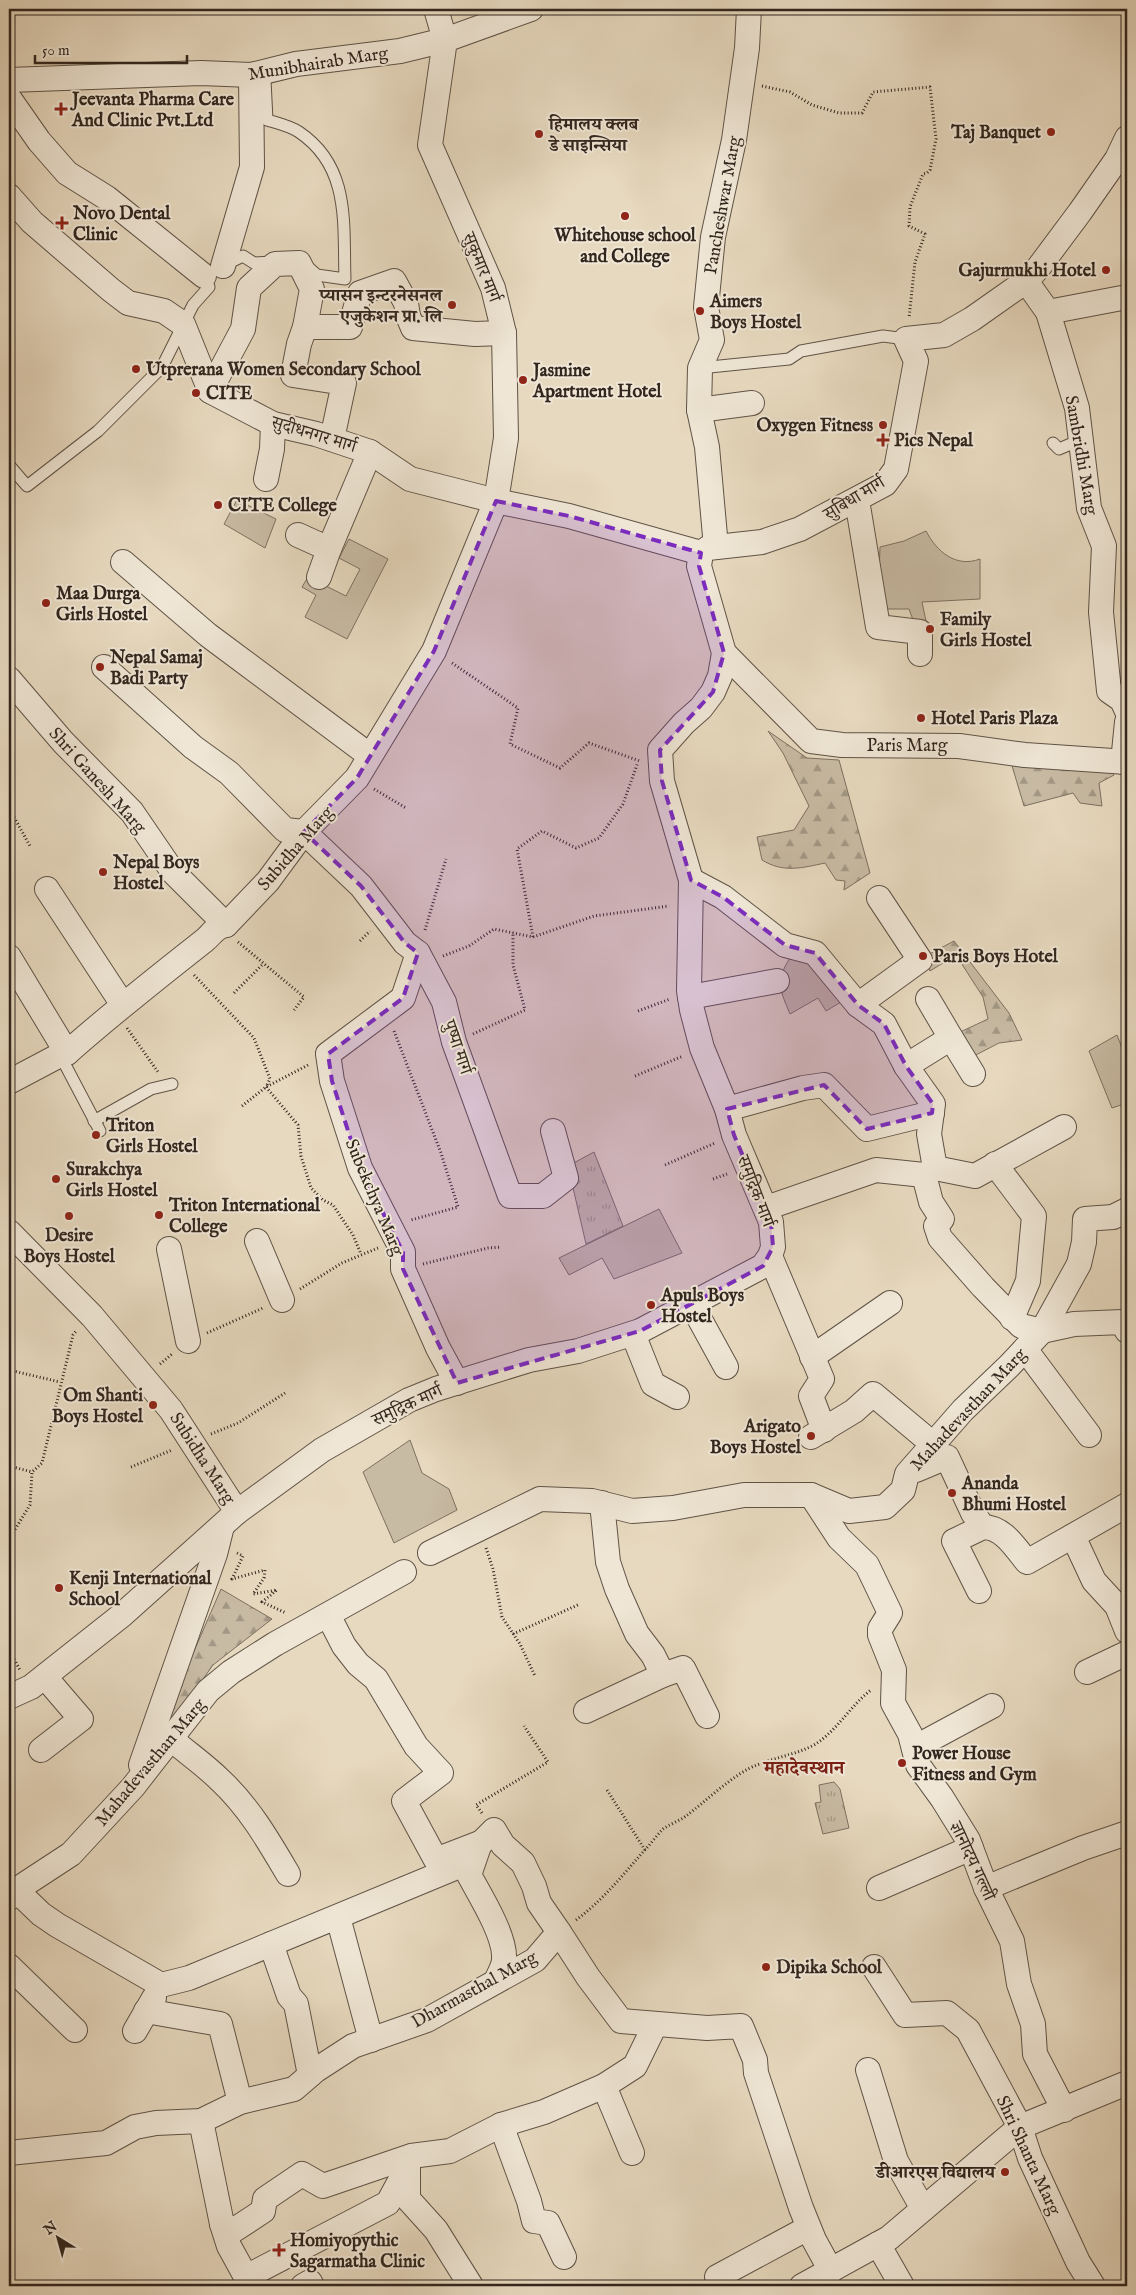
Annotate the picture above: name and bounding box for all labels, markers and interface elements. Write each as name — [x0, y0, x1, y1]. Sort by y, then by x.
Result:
scale bar — [35, 32, 188, 64]
text: 50 m — [42, 41, 70, 60]
street label: Munibhairab Marg — [247, 42, 390, 87]
place label: Jeevanta Pharma Care And Clinic Pvt.Ltd — [70, 89, 235, 133]
marker: Jeevanta Pharma Care And Clinic Pvt.Ltd — [54, 102, 68, 116]
place label: हिमालय क्लब डे साइन्सिया — [547, 114, 640, 158]
place label: Taj Banquet — [950, 122, 1042, 145]
marker: Taj Banquet — [1045, 126, 1057, 138]
marker: हिमालय क्लब डे साइन्सिया — [533, 128, 545, 140]
street label: Pancheshwar Marg — [700, 134, 747, 276]
place label: Novo Dental Clinic — [72, 203, 171, 247]
marker: Whitehouse school and College — [619, 210, 631, 222]
marker: Novo Dental Clinic — [55, 216, 69, 230]
place label: Whitehouse school and College — [553, 225, 697, 269]
street label: सुकुमार मार्ग — [456, 228, 506, 307]
place label: Gajurmukhi Hotel — [958, 260, 1097, 283]
marker: Gajurmukhi Hotel — [1100, 264, 1112, 276]
place label: प्यासन इन्टरनेसनल एजुकेशन प्रा. लि — [318, 285, 443, 329]
place label: Aimers Boys Hostel — [709, 291, 802, 335]
marker: प्यासन इन्टरनेसनल एजुकेशन प्रा. लि — [446, 299, 458, 311]
marker: Aimers Boys Hostel — [694, 305, 706, 317]
place label: Utprerana Women Secondary School — [145, 359, 422, 382]
place label: Jasmine Apartment Hotel — [531, 360, 663, 404]
marker: Utprerana Women Secondary School — [130, 363, 142, 375]
marker: Jasmine Apartment Hotel — [517, 374, 529, 386]
place label: CITE — [206, 383, 253, 406]
marker: CITE — [190, 387, 202, 399]
street label: Sambridhi Marg — [1059, 394, 1102, 517]
street label: सुदीधनगर मार्ग — [267, 411, 360, 460]
place label: Oxygen Fitness — [756, 415, 874, 438]
marker: Oxygen Fitness — [877, 419, 889, 431]
place label: Pics Nepal — [894, 430, 974, 453]
marker: Pics Nepal — [876, 433, 890, 447]
street label: सुबिधा मार्ग — [819, 471, 891, 527]
place label: CITE College — [228, 495, 337, 518]
marker: CITE College — [212, 499, 224, 511]
place label: Maa Durga Girls Hostel — [56, 583, 149, 627]
marker: Maa Durga Girls Hostel — [40, 597, 52, 609]
place label: Family Girls Hostel — [940, 609, 1033, 653]
marker: Family Girls Hostel — [924, 623, 936, 635]
place label: Nepal Samaj Badi Party — [109, 647, 203, 691]
marker: Nepal Samaj Badi Party — [94, 661, 106, 673]
place label: Hotel Paris Plaza — [931, 708, 1059, 731]
marker: Hotel Paris Plaza — [915, 712, 927, 724]
street label: Shri Ganesh Marg — [43, 723, 151, 839]
street label: Paris Marg — [867, 735, 948, 758]
street label: Subidha Marg — [253, 802, 339, 896]
place label: Nepal Boys Hostel — [112, 852, 200, 896]
marker: Nepal Boys Hostel — [97, 866, 109, 878]
place label: Paris Boys Hotel — [933, 946, 1059, 969]
marker: Paris Boys Hotel — [917, 950, 929, 962]
street label: पुष्पा मार्ग — [436, 1016, 477, 1079]
place label: Triton Girls Hostel — [105, 1115, 199, 1159]
marker: Triton Girls Hostel — [90, 1129, 102, 1141]
street label: Subekchya Marg — [339, 1136, 409, 1260]
street label: समुद्रिक मार्ग — [730, 1151, 779, 1232]
place label: Surakchya Girls Hostel — [66, 1159, 159, 1203]
marker: Surakchya Girls Hostel — [50, 1173, 62, 1185]
place label: Triton International College — [168, 1195, 321, 1239]
marker: Triton International College — [153, 1209, 165, 1221]
marker: Desire Boys Hostel — [63, 1210, 75, 1222]
place label: Desire Boys Hostel — [23, 1225, 116, 1269]
place label: Apuls Boys Hostel — [660, 1285, 745, 1329]
marker: Apuls Boys Hostel — [645, 1299, 657, 1311]
street label: Mahadevasthan Marg — [906, 1343, 1032, 1476]
street label: समुद्रिक मार्ग — [368, 1379, 448, 1433]
place label: Om Shanti Boys Hostel — [52, 1385, 144, 1429]
marker: Om Shanti Boys Hostel — [147, 1399, 159, 1411]
street label: Subidha Marg — [164, 1409, 240, 1509]
place label: Arigato Boys Hostel — [710, 1416, 802, 1460]
marker: Arigato Boys Hostel — [805, 1430, 817, 1442]
place label: Ananda Bhumi Hostel — [961, 1473, 1067, 1517]
marker: Ananda Bhumi Hostel — [946, 1487, 958, 1499]
place label: Kenji International School — [69, 1568, 212, 1612]
marker: Kenji International School — [53, 1582, 65, 1594]
street label: Mahadevasthan Marg — [91, 1694, 212, 1832]
place label: Power House Fitness and Gym — [912, 1743, 1037, 1787]
district label: महादेवस्थान — [762, 1757, 846, 1781]
marker: Power House Fitness and Gym — [896, 1757, 908, 1769]
street label: ज्ञानोदय गल्ली — [943, 1818, 1001, 1906]
street label: Dharmasthal Marg — [408, 1946, 542, 2034]
place label: Dipika School — [776, 1957, 883, 1980]
marker: Dipika School — [760, 1961, 772, 1973]
street label: Shri Shanta Marg — [990, 2092, 1065, 2219]
place label: डीआरएस विद्यालय — [874, 2161, 996, 2185]
marker: डीआरएस विद्यालय — [999, 2166, 1011, 2178]
north arrow — [32, 2212, 82, 2262]
text: N — [40, 2218, 61, 2240]
place label: Homiyopythic Sagarmatha Clinic — [290, 2230, 425, 2274]
marker: Homiyopythic Sagarmatha Clinic — [272, 2243, 286, 2257]

